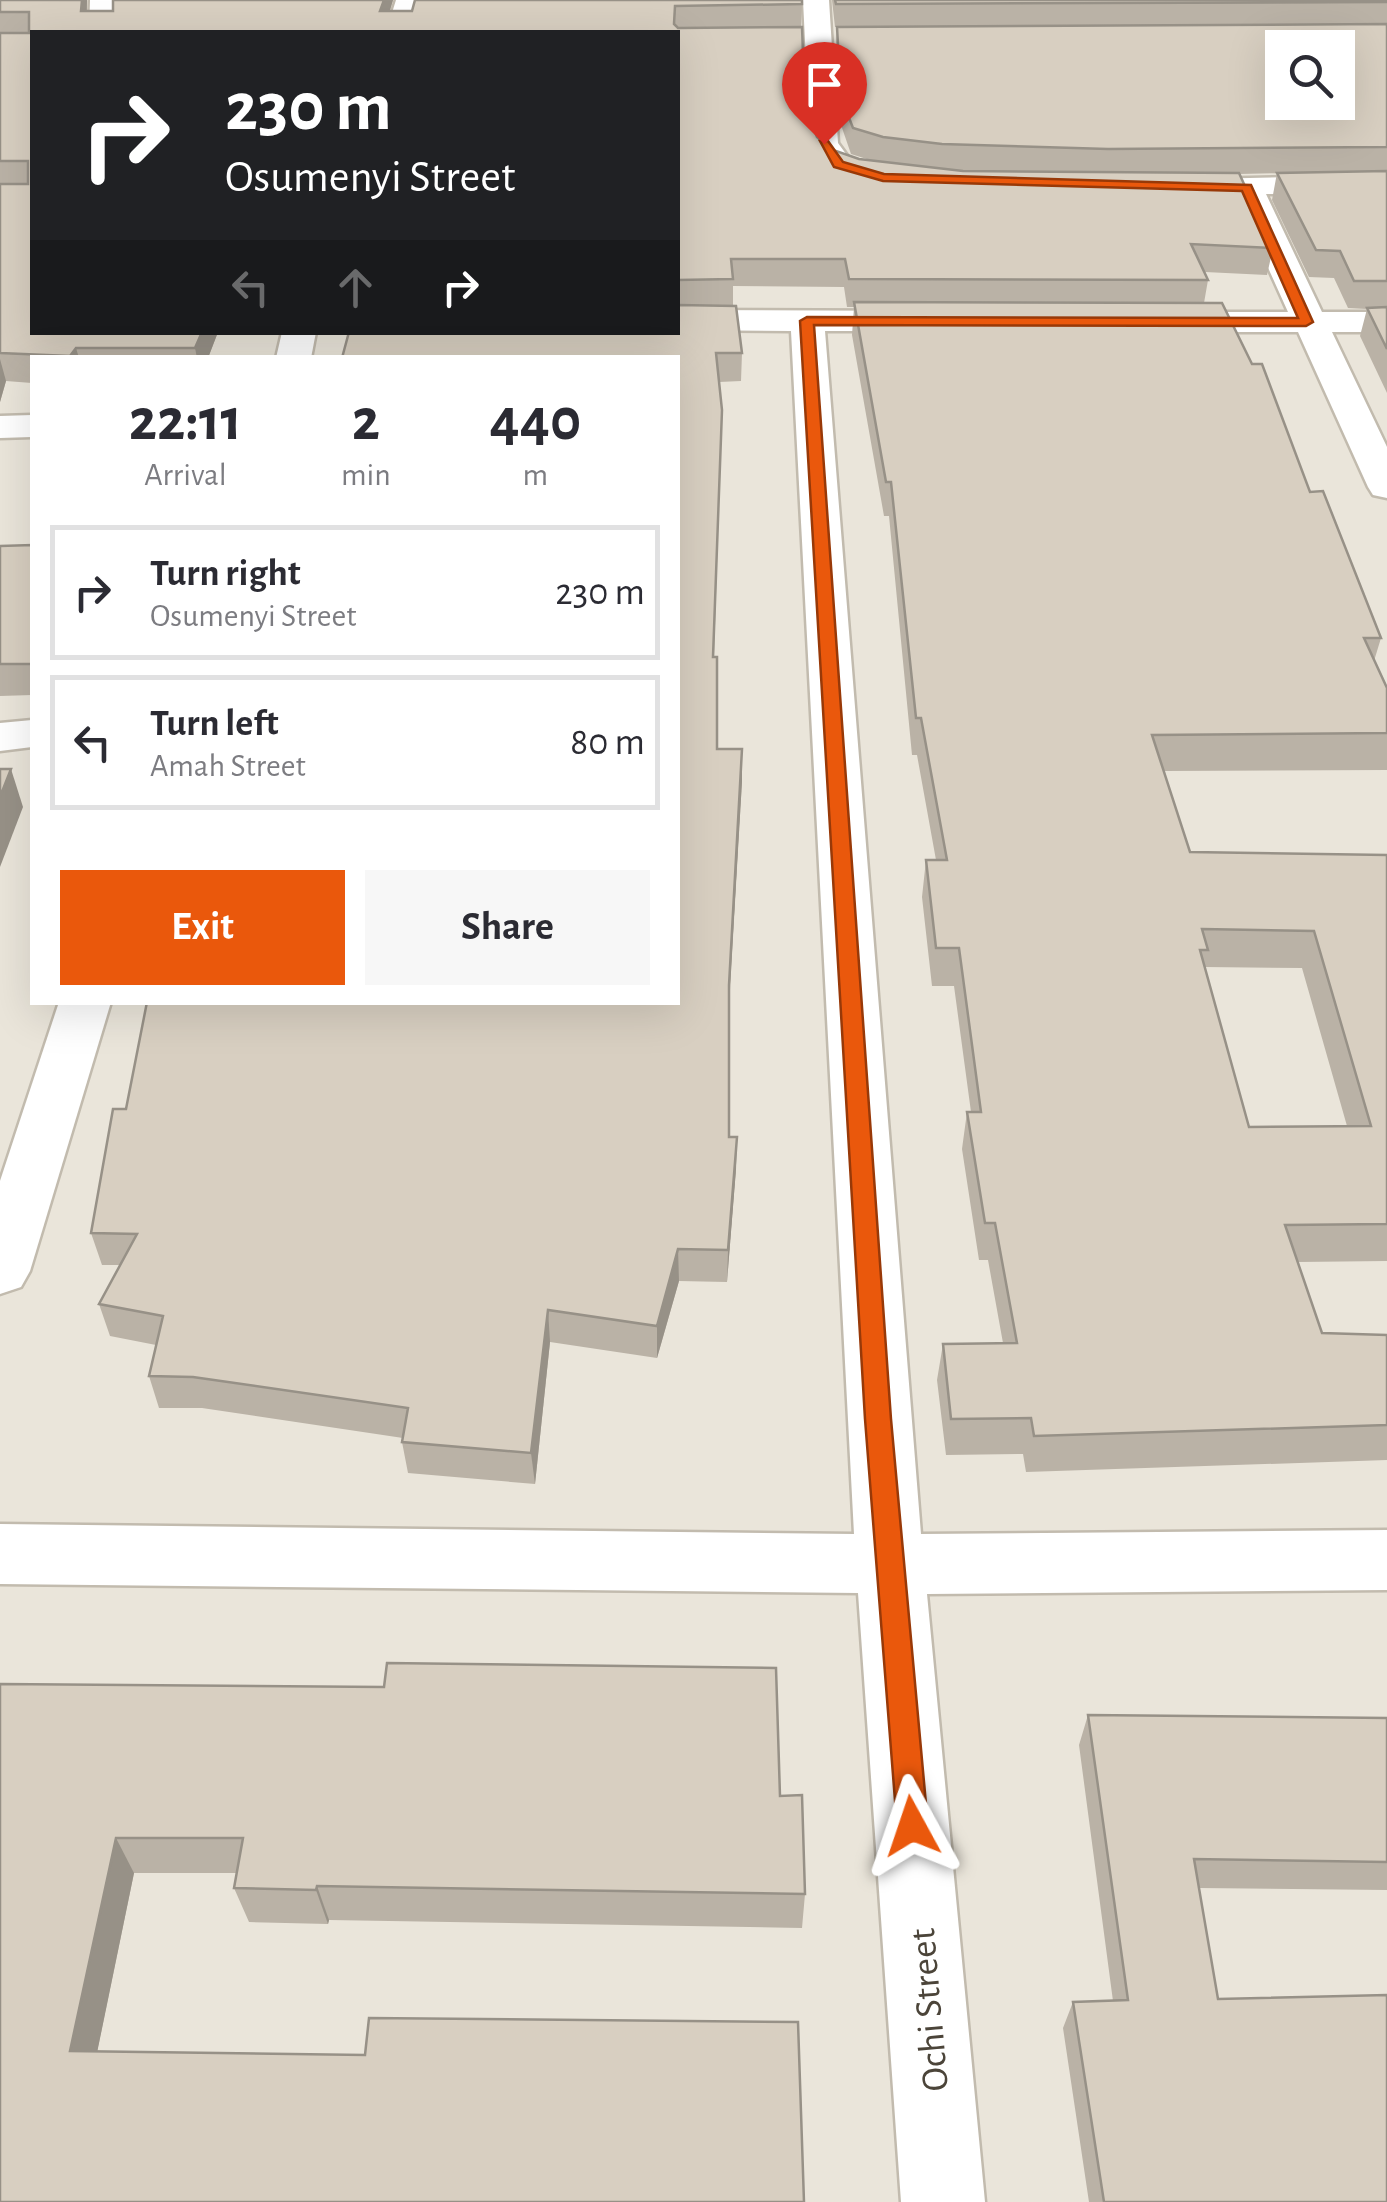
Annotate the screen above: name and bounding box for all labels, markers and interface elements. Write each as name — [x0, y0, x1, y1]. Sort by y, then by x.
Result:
map controls — [1265, 30, 1355, 120]
button: search — [1265, 30, 1355, 120]
pin — [782, 42, 867, 145]
icon: arrive — [797, 57, 852, 112]
icon: right — [60, 70, 190, 200]
text: 230 m — [225, 73, 392, 143]
text: Osumenyi Street — [225, 155, 515, 200]
icon: left — [223, 260, 278, 315]
icon: ahead — [328, 260, 383, 315]
icon: right — [433, 260, 488, 315]
text: 22:11 — [129, 391, 242, 451]
text: 2 — [352, 391, 380, 451]
text: 440 — [490, 391, 581, 451]
text: Arrival — [144, 459, 227, 491]
text: min — [341, 459, 391, 491]
text: m — [523, 459, 548, 491]
text: Turn right — [150, 555, 300, 593]
icon: right — [65, 565, 120, 620]
text: 230 m — [555, 574, 645, 612]
text: Osumenyi Street — [150, 600, 356, 632]
text: Turn left — [150, 705, 278, 743]
icon: left — [65, 715, 120, 770]
text: 80 m — [570, 724, 645, 762]
text: Amah Street — [150, 750, 306, 782]
button: Exit — [60, 870, 345, 985]
button: Share — [365, 870, 650, 985]
position arrow — [860, 1774, 964, 1878]
street label: Ochi Street — [904, 1927, 956, 2093]

